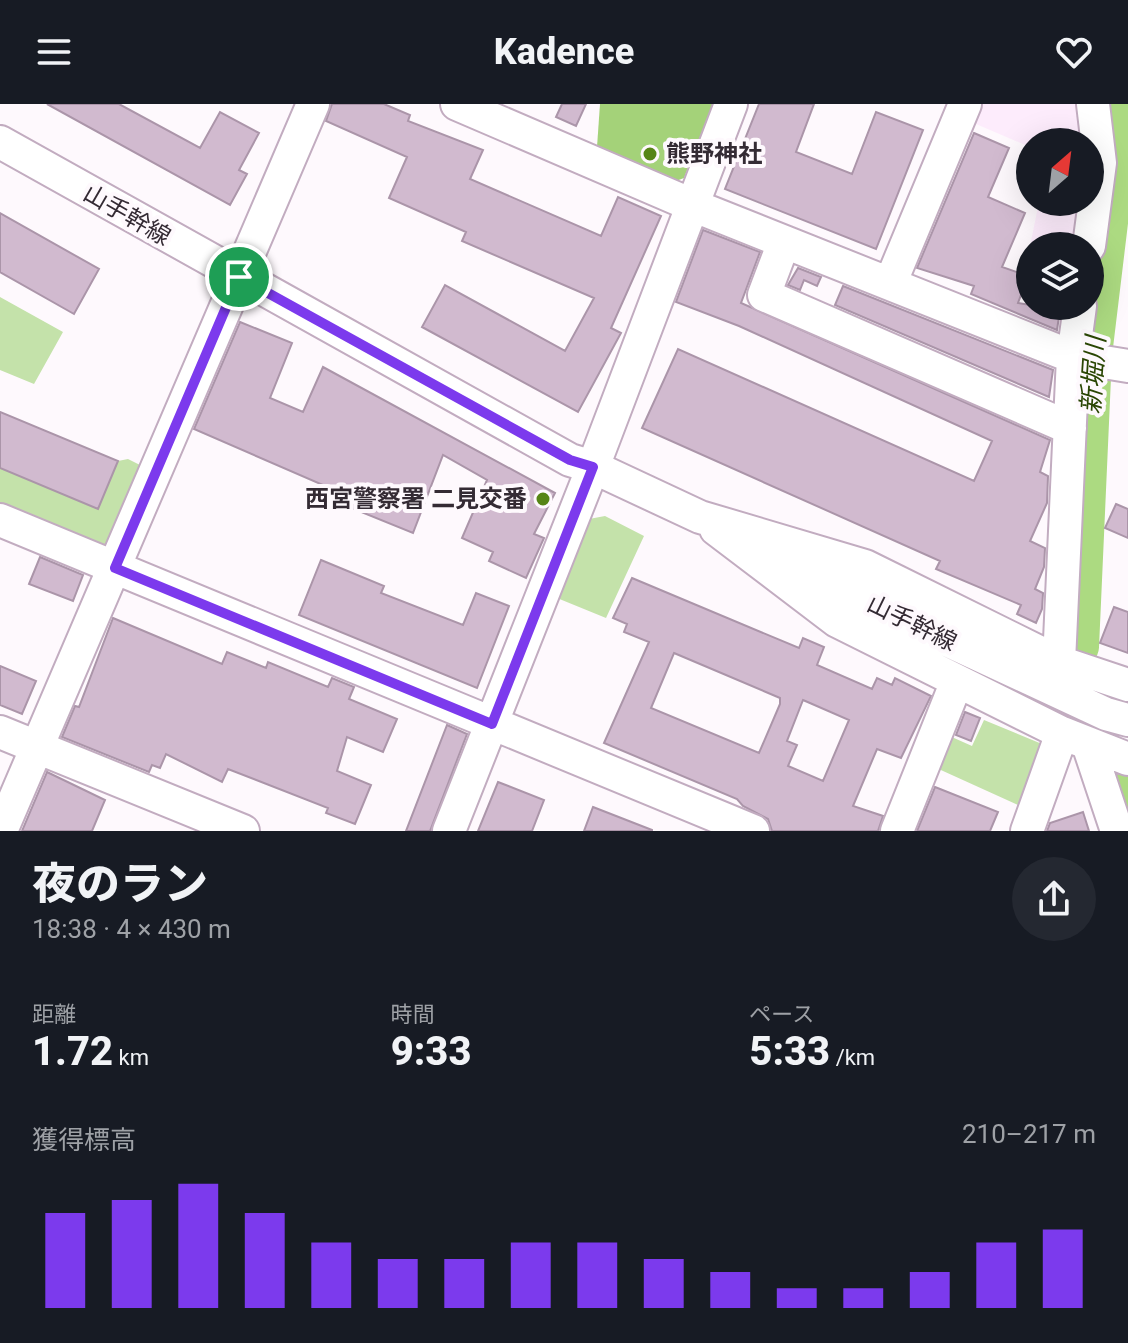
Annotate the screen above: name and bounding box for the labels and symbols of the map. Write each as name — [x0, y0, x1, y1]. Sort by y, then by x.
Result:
north arrow — [1016, 128, 1104, 216]
place label: 熊野神社 — [666, 140, 762, 168]
marker: 熊野神社 — [641, 145, 659, 163]
street label: 山手幹線 — [78, 179, 176, 251]
pin — [205, 243, 273, 311]
water label: 新堀川 — [1075, 332, 1111, 415]
place label: 西宮警察署 二見交番 — [305, 485, 527, 513]
marker: 西宮警察署 二見交番 — [534, 490, 552, 508]
street label: 山手幹線 — [863, 589, 961, 657]

